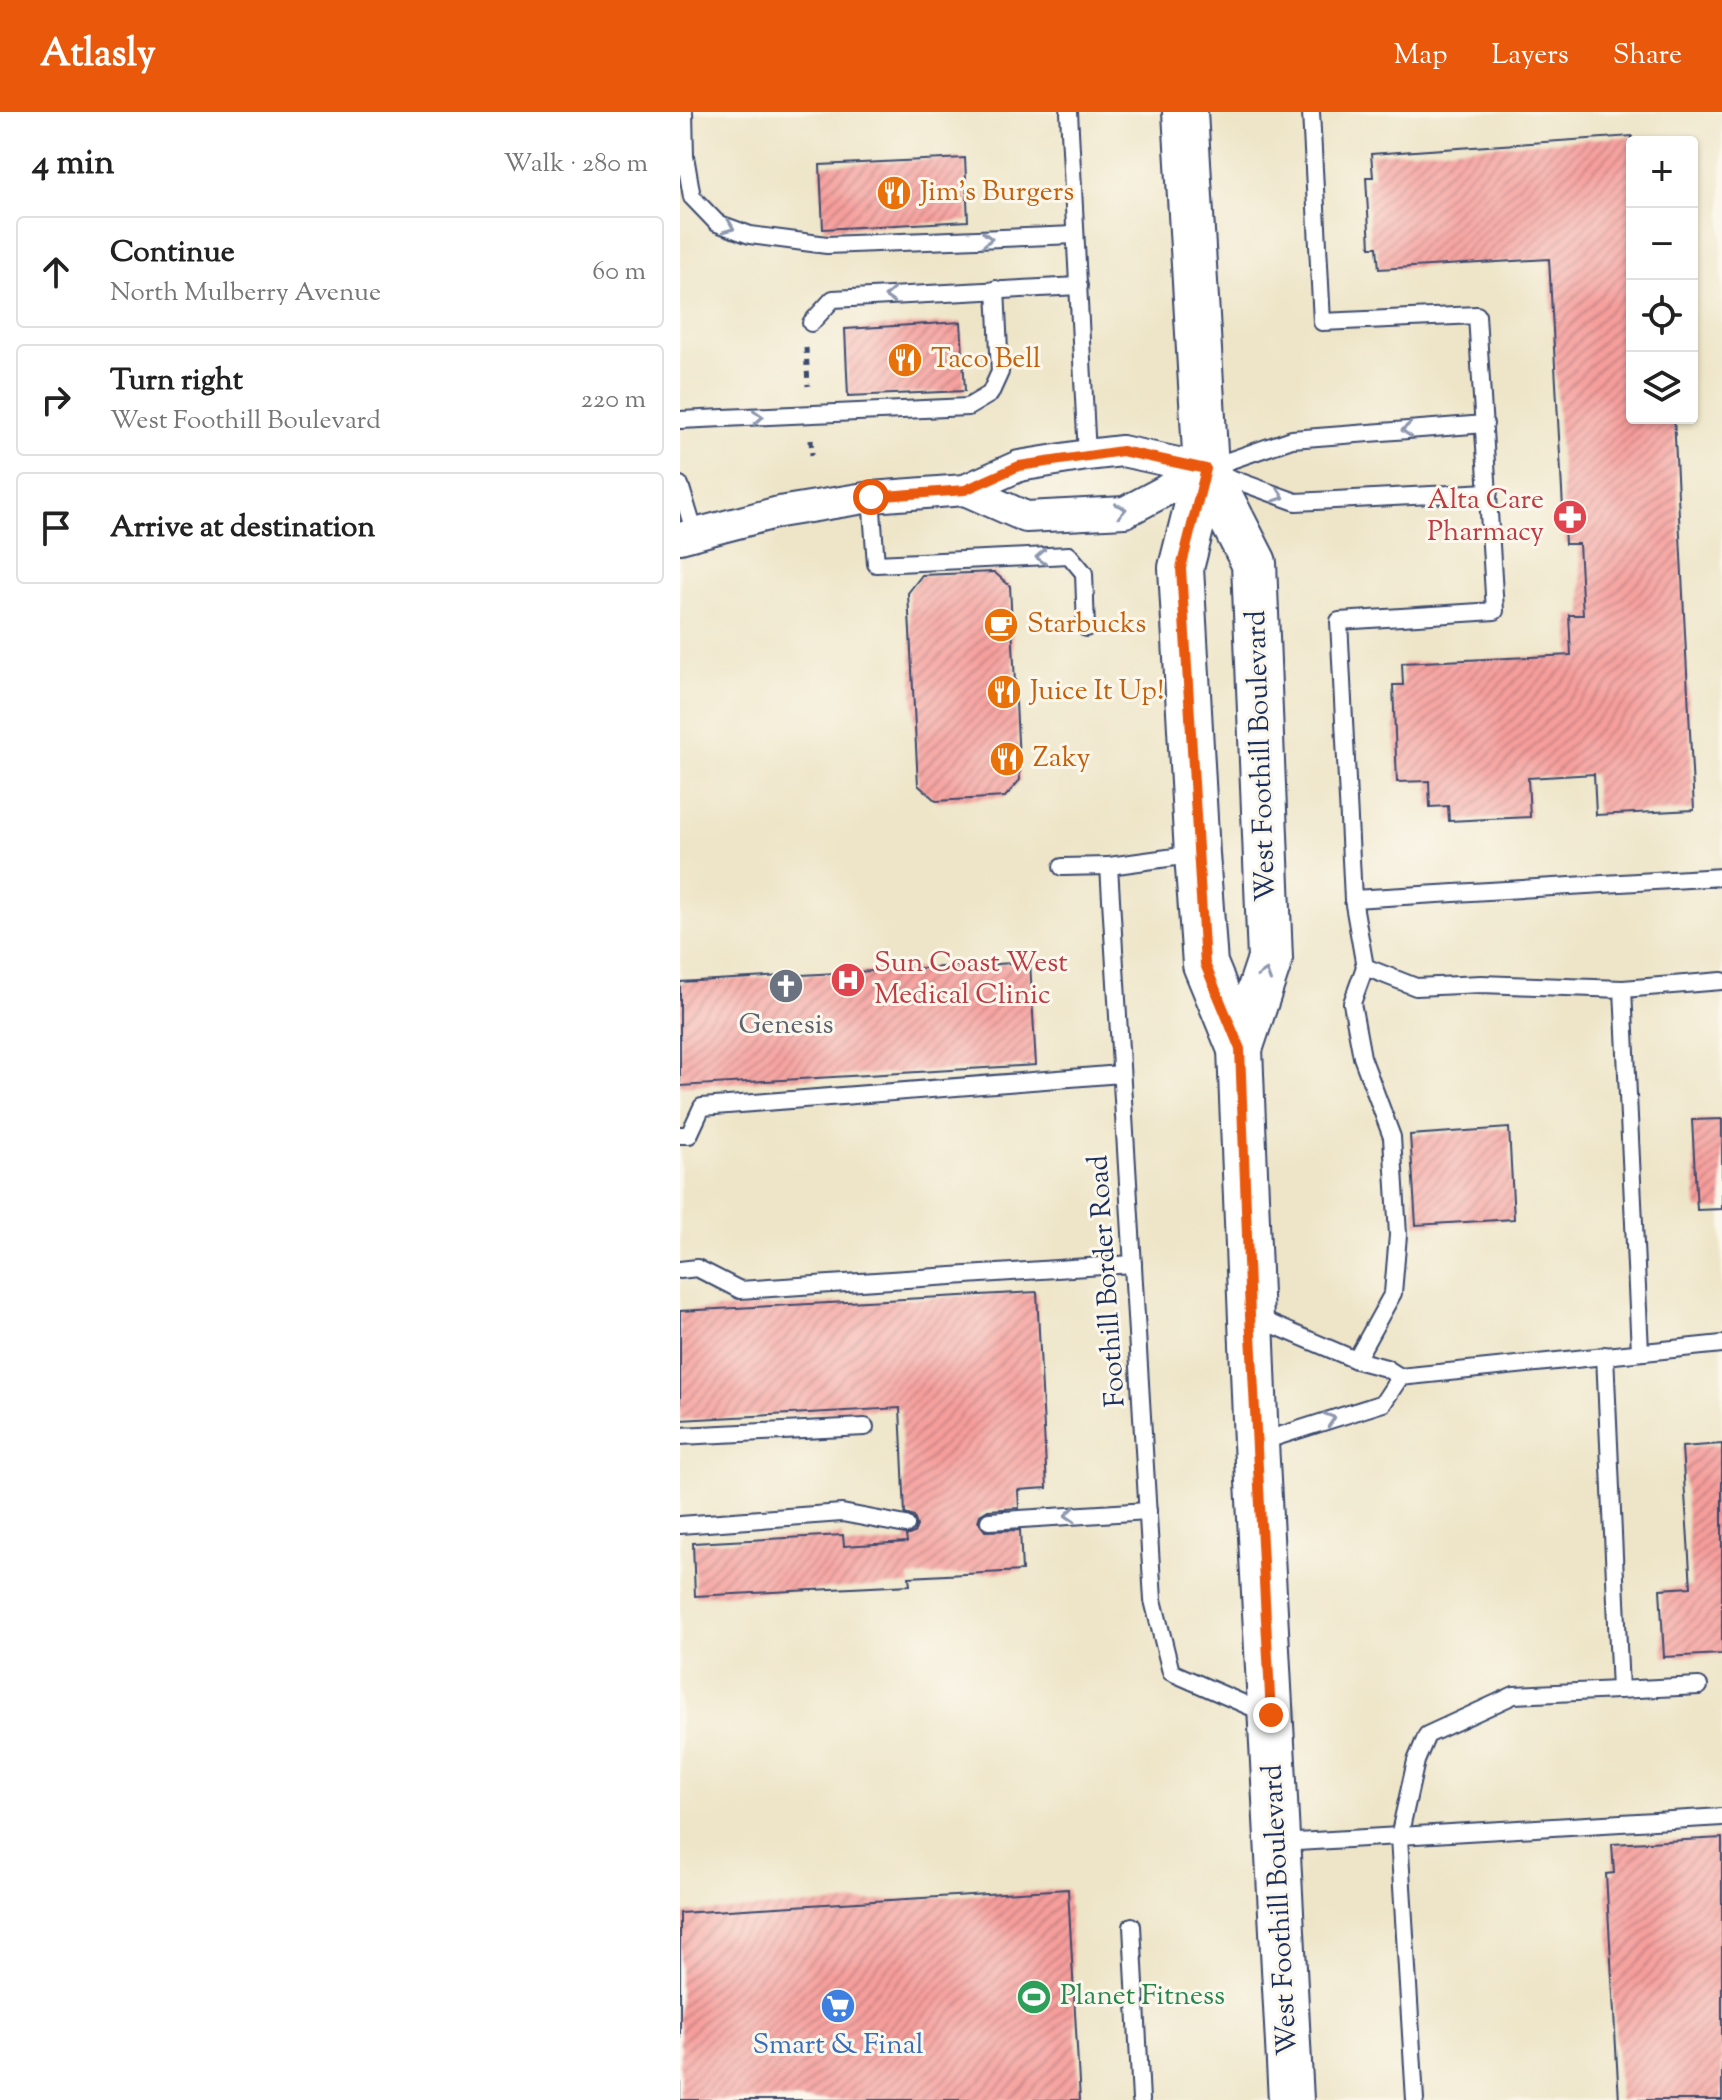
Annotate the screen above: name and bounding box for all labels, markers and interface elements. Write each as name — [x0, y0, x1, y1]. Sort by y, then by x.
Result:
text: Atlasly — [40, 29, 156, 83]
text: Map — [1394, 36, 1447, 76]
text: Layers — [1491, 36, 1569, 76]
text: Share — [1613, 36, 1682, 76]
map controls — [1626, 136, 1698, 424]
button: + — [1626, 136, 1698, 208]
text: 4 min — [32, 140, 114, 189]
text: Walk · 280 m — [503, 146, 648, 183]
place label: Jim's Burgers — [918, 173, 1074, 213]
restaurant icon: Jim's Burgers — [875, 174, 913, 212]
button: − — [1626, 208, 1698, 280]
one-way arrow — [721, 217, 735, 233]
one-way arrow — [981, 230, 993, 247]
text: Continue — [110, 232, 235, 275]
icon: ahead — [34, 250, 78, 294]
text: 60 m — [592, 254, 646, 291]
text: North Mulberry Avenue — [110, 275, 381, 312]
button: locate — [1626, 280, 1698, 352]
one-way arrow — [883, 287, 896, 304]
place label: Taco Bell — [931, 340, 1041, 380]
restaurant icon: Taco Bell — [886, 341, 924, 379]
button: layers — [1626, 352, 1698, 424]
text: Turn right — [110, 360, 243, 403]
icon: right — [34, 378, 78, 422]
text: 220 m — [581, 382, 646, 419]
text: West Foothill Boulevard — [110, 403, 381, 440]
one-way arrow — [752, 408, 765, 425]
one-way arrow — [1400, 421, 1413, 438]
route start — [853, 479, 889, 515]
place label: Alta Care Pharmacy — [1427, 481, 1544, 553]
one-way arrow — [1271, 486, 1285, 502]
pharmacy icon: Alta Care Pharmacy — [1551, 498, 1589, 536]
one-way arrow — [1114, 502, 1127, 519]
icon: arrive — [34, 506, 78, 550]
text: Arrive at destination — [110, 507, 375, 550]
one-way arrow — [1034, 548, 1047, 565]
place label: Starbucks — [1027, 605, 1146, 645]
cafe icon: Starbucks — [982, 606, 1020, 644]
street label: West Foothill Boulevard — [1237, 609, 1287, 903]
place label: Juice It Up! — [1028, 672, 1165, 712]
restaurant icon: Juice It Up! — [985, 673, 1023, 711]
place label: Zaky — [1033, 739, 1090, 779]
restaurant icon: Zaky — [988, 740, 1026, 778]
place label: Sun Coast West Medical Clinic — [874, 944, 1068, 1016]
hospital icon: Sun Coast West Medical Clinic — [829, 961, 867, 999]
church icon: Genesis — [767, 967, 805, 1005]
one-way arrow — [1255, 968, 1271, 982]
place label: Genesis — [738, 1006, 834, 1046]
street label: Foothill Border Road — [1079, 1153, 1137, 1408]
one-way arrow — [1322, 1413, 1336, 1429]
one-way arrow — [1063, 1506, 1076, 1523]
route end — [1253, 1697, 1289, 1733]
street label: West Foothill Boulevard — [1253, 1763, 1309, 2057]
place label: Planet Fitness — [1060, 1977, 1225, 2017]
sports icon: Planet Fitness — [1015, 1978, 1053, 2016]
supermarket icon: Smart & Final — [819, 1987, 857, 2025]
place label: Smart & Final — [752, 2026, 924, 2066]

